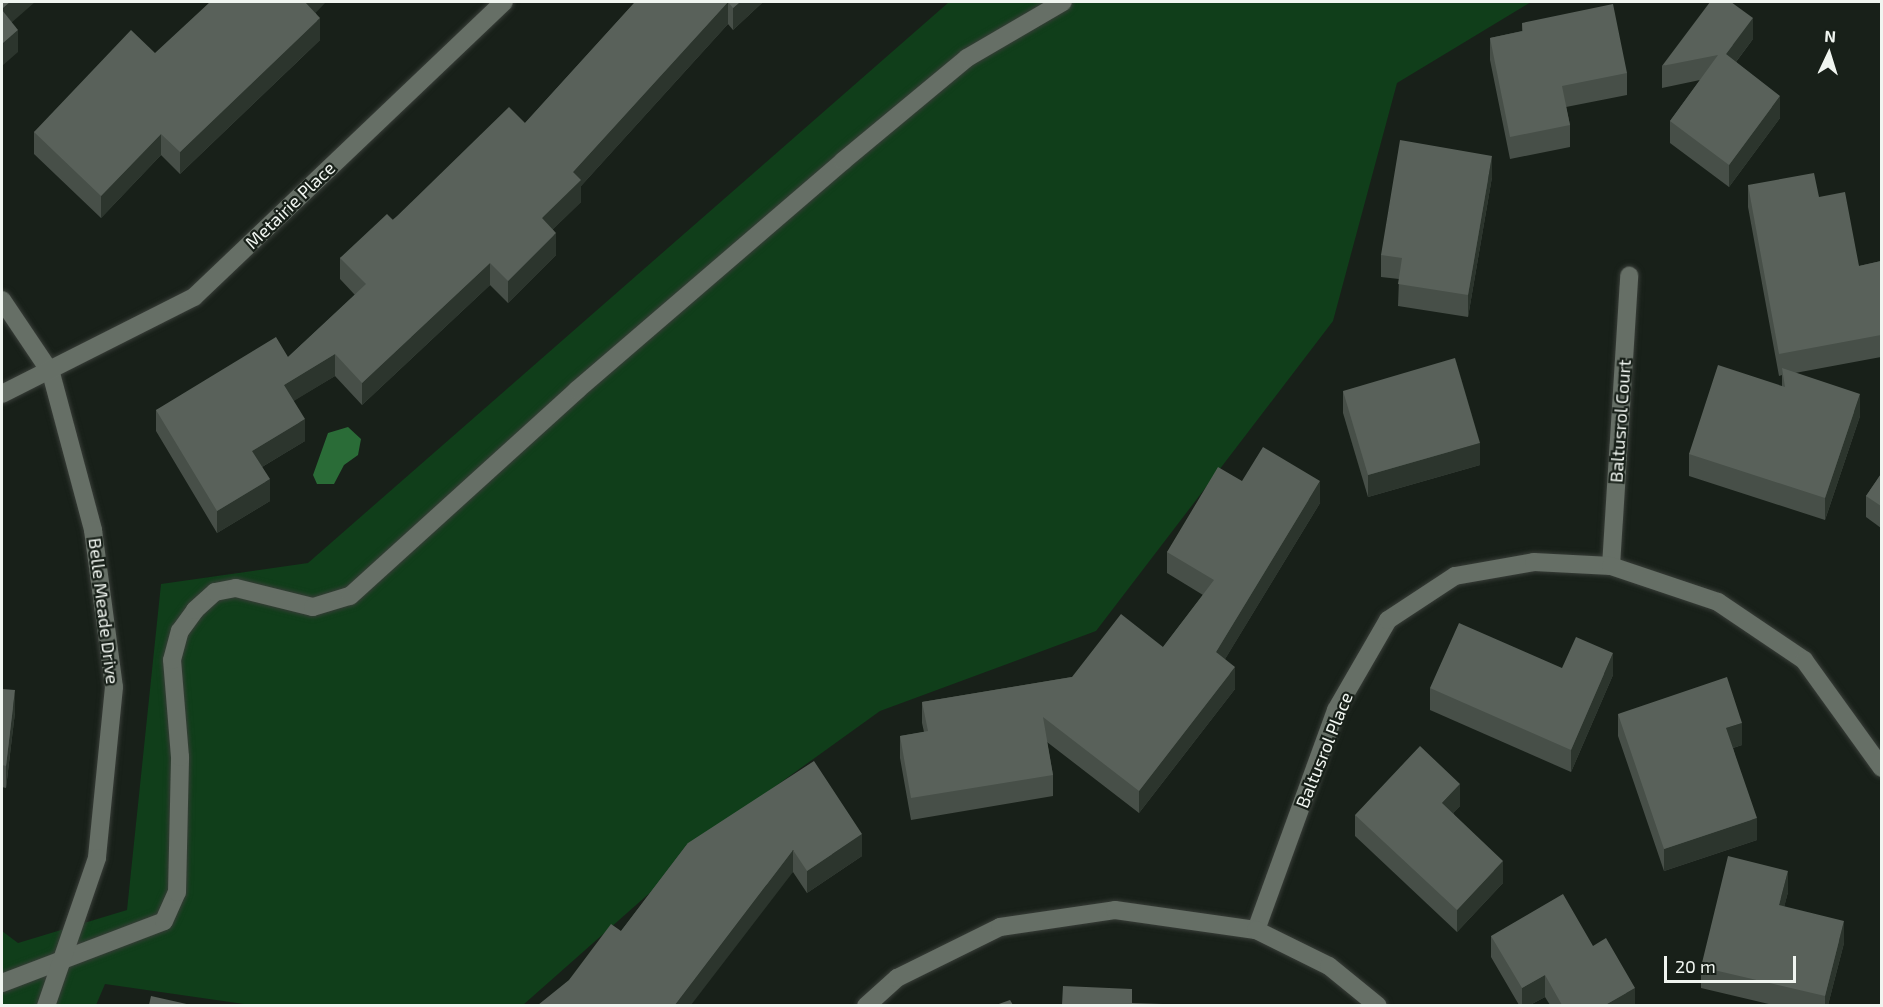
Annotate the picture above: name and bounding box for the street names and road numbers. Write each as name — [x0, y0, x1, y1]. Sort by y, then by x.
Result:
street label: Metairie Place — [241, 157, 339, 253]
street label: Baltusrol Court — [1605, 358, 1635, 484]
street label: Belle Meade Drive — [84, 537, 124, 685]
street label: Baltusrol Place — [1291, 689, 1357, 811]

